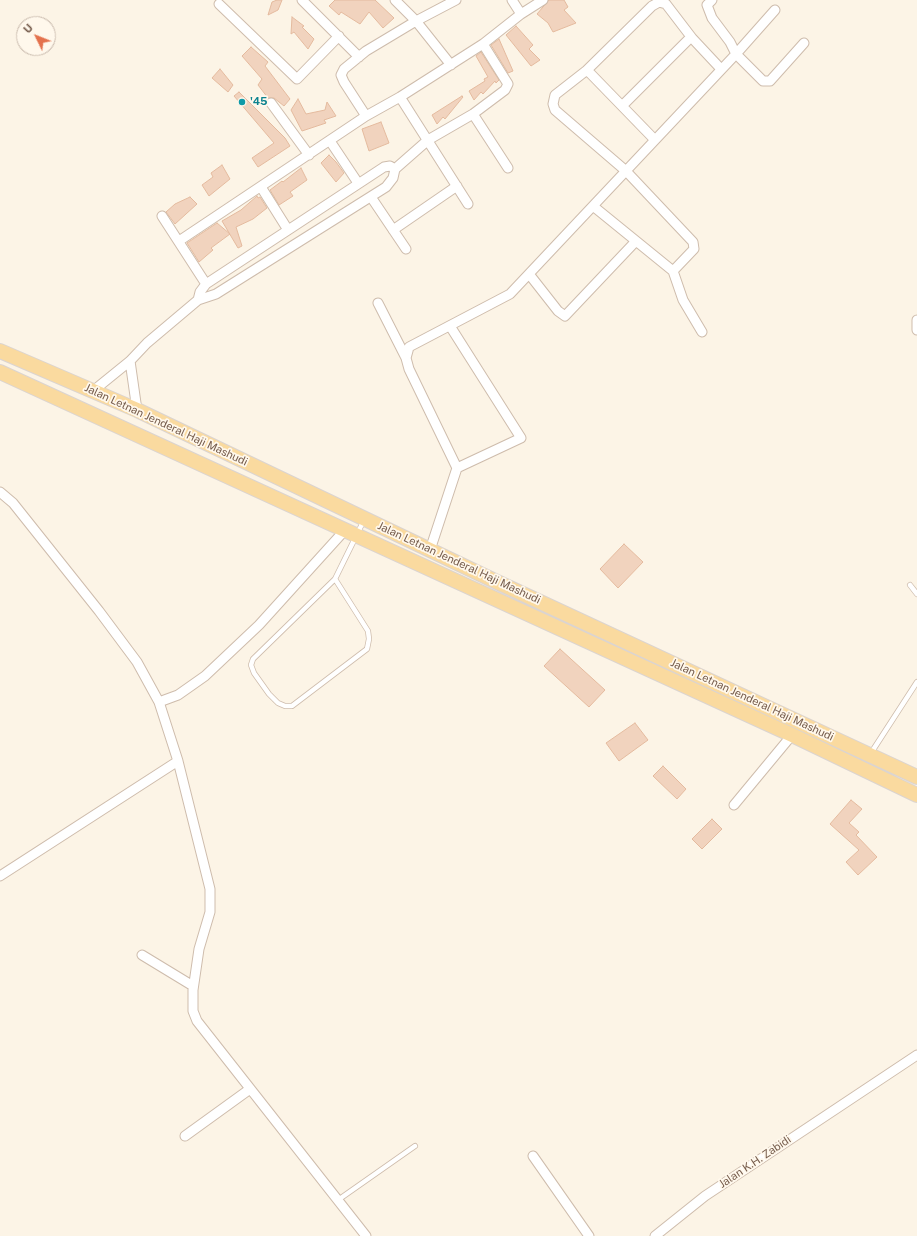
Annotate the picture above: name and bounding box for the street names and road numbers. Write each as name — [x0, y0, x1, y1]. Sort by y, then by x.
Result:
street label: Jalan Letnan Jenderal Haji Mashudi — [82, 381, 250, 469]
street label: Jalan Letnan Jenderal Haji Mashudi — [375, 519, 543, 607]
street label: Jalan Letnan Jenderal Haji Mashudi — [668, 656, 836, 744]
street label: Jalan K.H. Zabidi — [716, 1133, 794, 1191]

